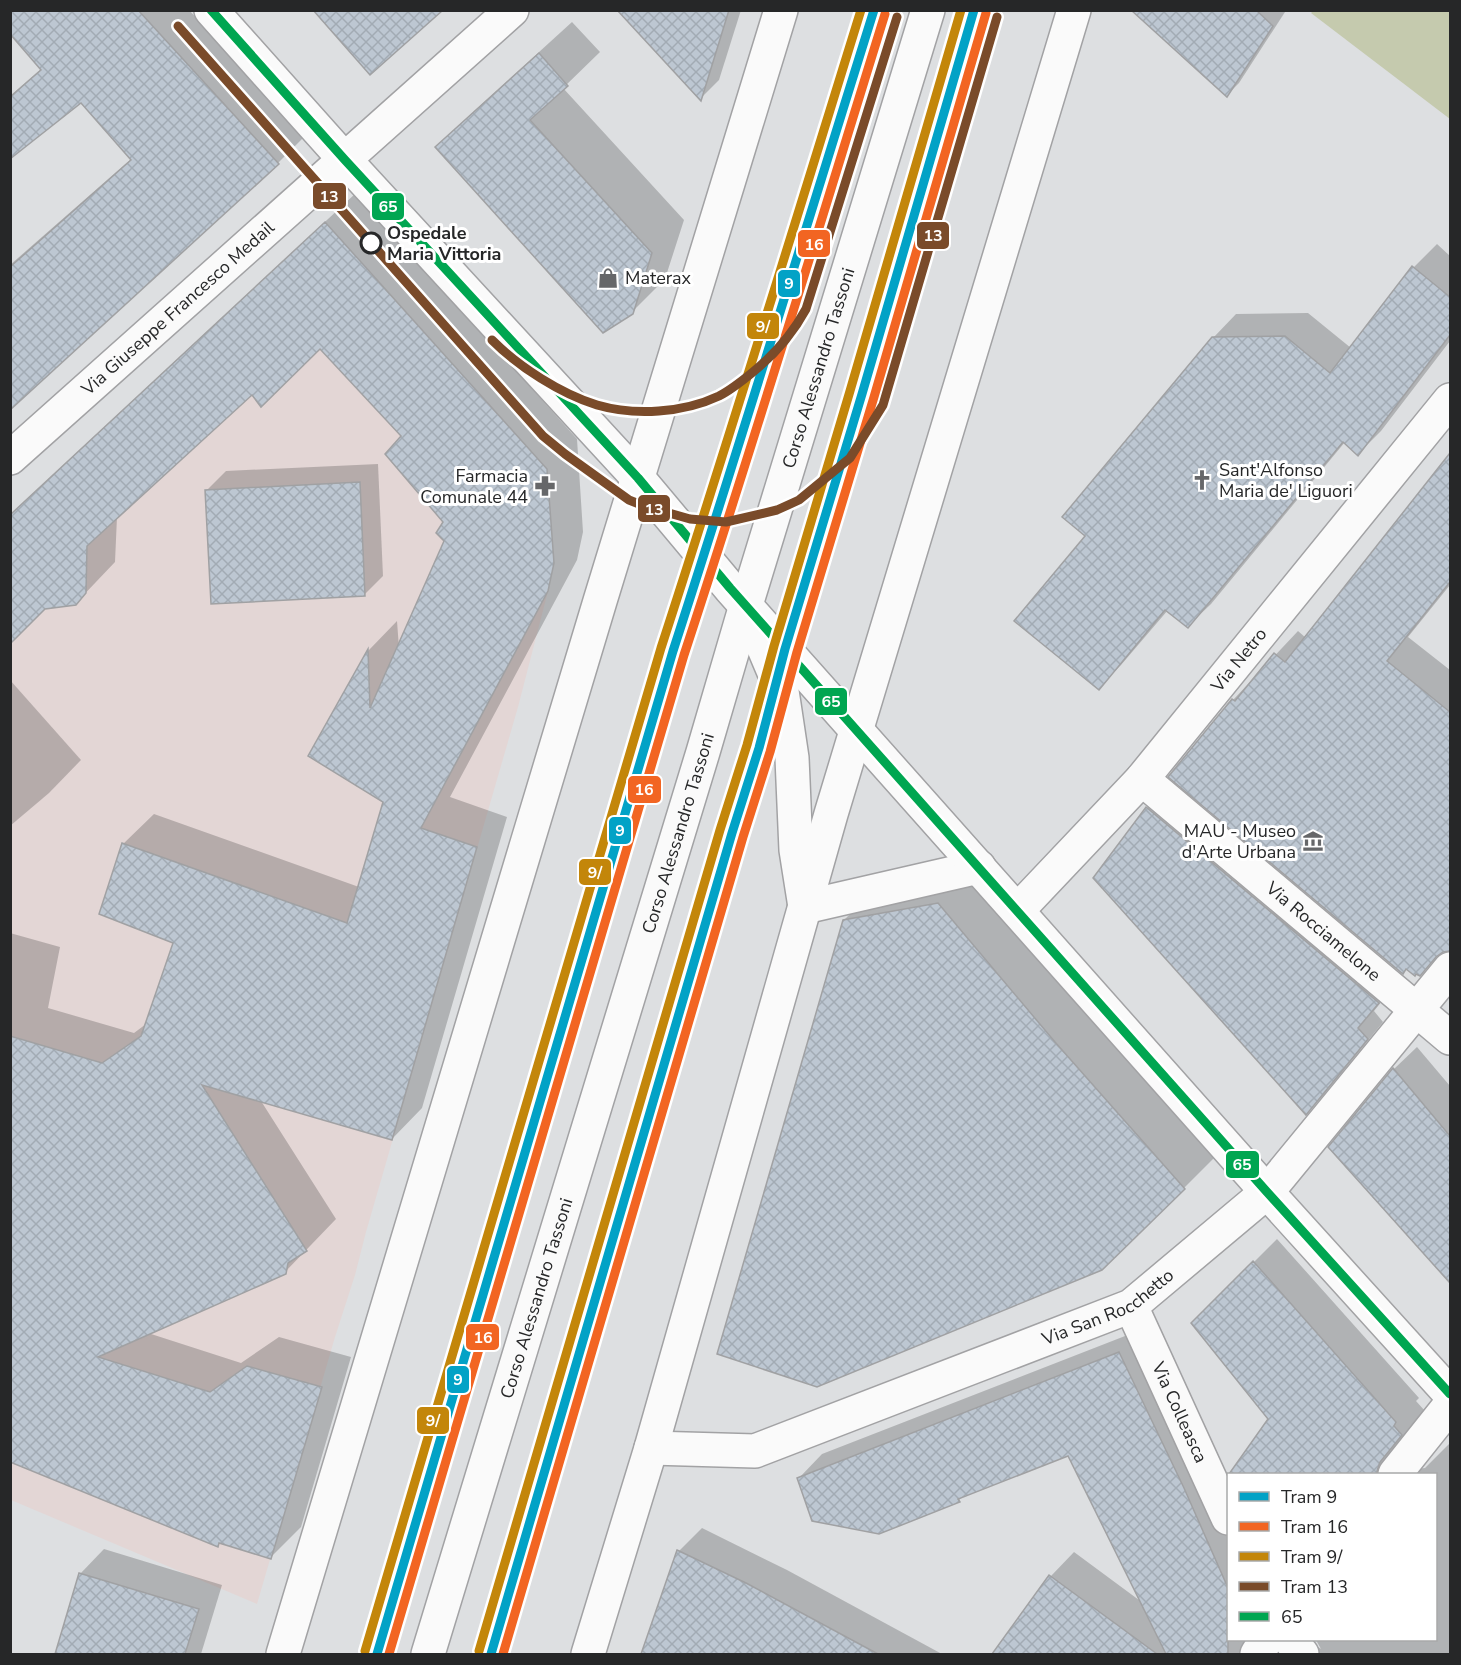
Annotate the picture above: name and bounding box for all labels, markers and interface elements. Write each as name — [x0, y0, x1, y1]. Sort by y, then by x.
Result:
line badge: 13 — [312, 182, 347, 210]
text: 13 — [319, 186, 339, 208]
line badge: 65 — [371, 192, 405, 221]
text: 65 — [378, 196, 398, 218]
street label: Via Giuseppe Francesco Medail — [75, 215, 280, 401]
place label: Ospedale Maria Vittoria — [387, 221, 501, 266]
line badge: 13 — [916, 221, 950, 250]
text: 13 — [923, 225, 943, 247]
line badge: 16 — [797, 229, 831, 258]
marker: Ospedale Maria Vittoria — [360, 232, 382, 254]
text: 16 — [804, 234, 824, 256]
street label: Corso Alessandro Tassoni — [777, 265, 860, 471]
shop icon: Materax — [596, 266, 620, 290]
place label: Materax — [625, 266, 692, 290]
line badge: 9 — [777, 269, 801, 298]
text: 9 — [784, 273, 794, 295]
line badge: 9/ — [746, 312, 780, 340]
text: 9/ — [756, 316, 771, 338]
place label: Sant'Alfonso Maria de' Liguori — [1219, 458, 1353, 503]
place label: Farmacia Comunale 44 — [420, 464, 528, 509]
church icon: Sant'Alfonso Maria de' Liguori — [1190, 468, 1214, 492]
pharmacy icon: Farmacia Comunale 44 — [533, 474, 557, 498]
line badge: 13 — [637, 494, 671, 523]
text: 13 — [644, 499, 664, 521]
street label: Via Netro — [1205, 623, 1272, 698]
line badge: 65 — [814, 687, 848, 716]
text: 65 — [821, 691, 841, 713]
street label: Corso Alessandro Tassoni — [636, 730, 720, 937]
line badge: 16 — [627, 775, 662, 804]
text: 16 — [634, 779, 654, 801]
line badge: 9 — [608, 816, 632, 845]
place label: MAU - Museo d'Arte Urbana — [1182, 819, 1296, 864]
text: 9 — [615, 820, 625, 842]
museum icon: MAU - Museo d'Arte Urbana — [1301, 829, 1325, 853]
line badge: 9/ — [578, 858, 612, 886]
text: 9/ — [588, 862, 603, 884]
street label: Via Rocciamelone — [1260, 876, 1386, 987]
line badge: 65 — [1225, 1150, 1260, 1179]
text: 65 — [1232, 1154, 1252, 1176]
street label: Corso Alessandro Tassoni — [495, 1195, 578, 1401]
street label: Via San Rocchetto — [1038, 1263, 1179, 1352]
line badge: 16 — [465, 1323, 500, 1351]
text: 16 — [473, 1327, 493, 1349]
street label: Via Colleasca — [1146, 1357, 1213, 1467]
line badge: 9 — [446, 1365, 470, 1394]
text: 9 — [453, 1369, 463, 1391]
line badge: 9/ — [416, 1406, 450, 1435]
text: 9/ — [426, 1410, 441, 1432]
legend — [1227, 1473, 1437, 1641]
text: Tram 9 — [1281, 1485, 1337, 1509]
text: Tram 16 — [1281, 1515, 1348, 1539]
text: Tram 9/ — [1281, 1545, 1343, 1569]
text: Tram 13 — [1281, 1575, 1348, 1599]
text: 65 — [1281, 1605, 1303, 1629]

